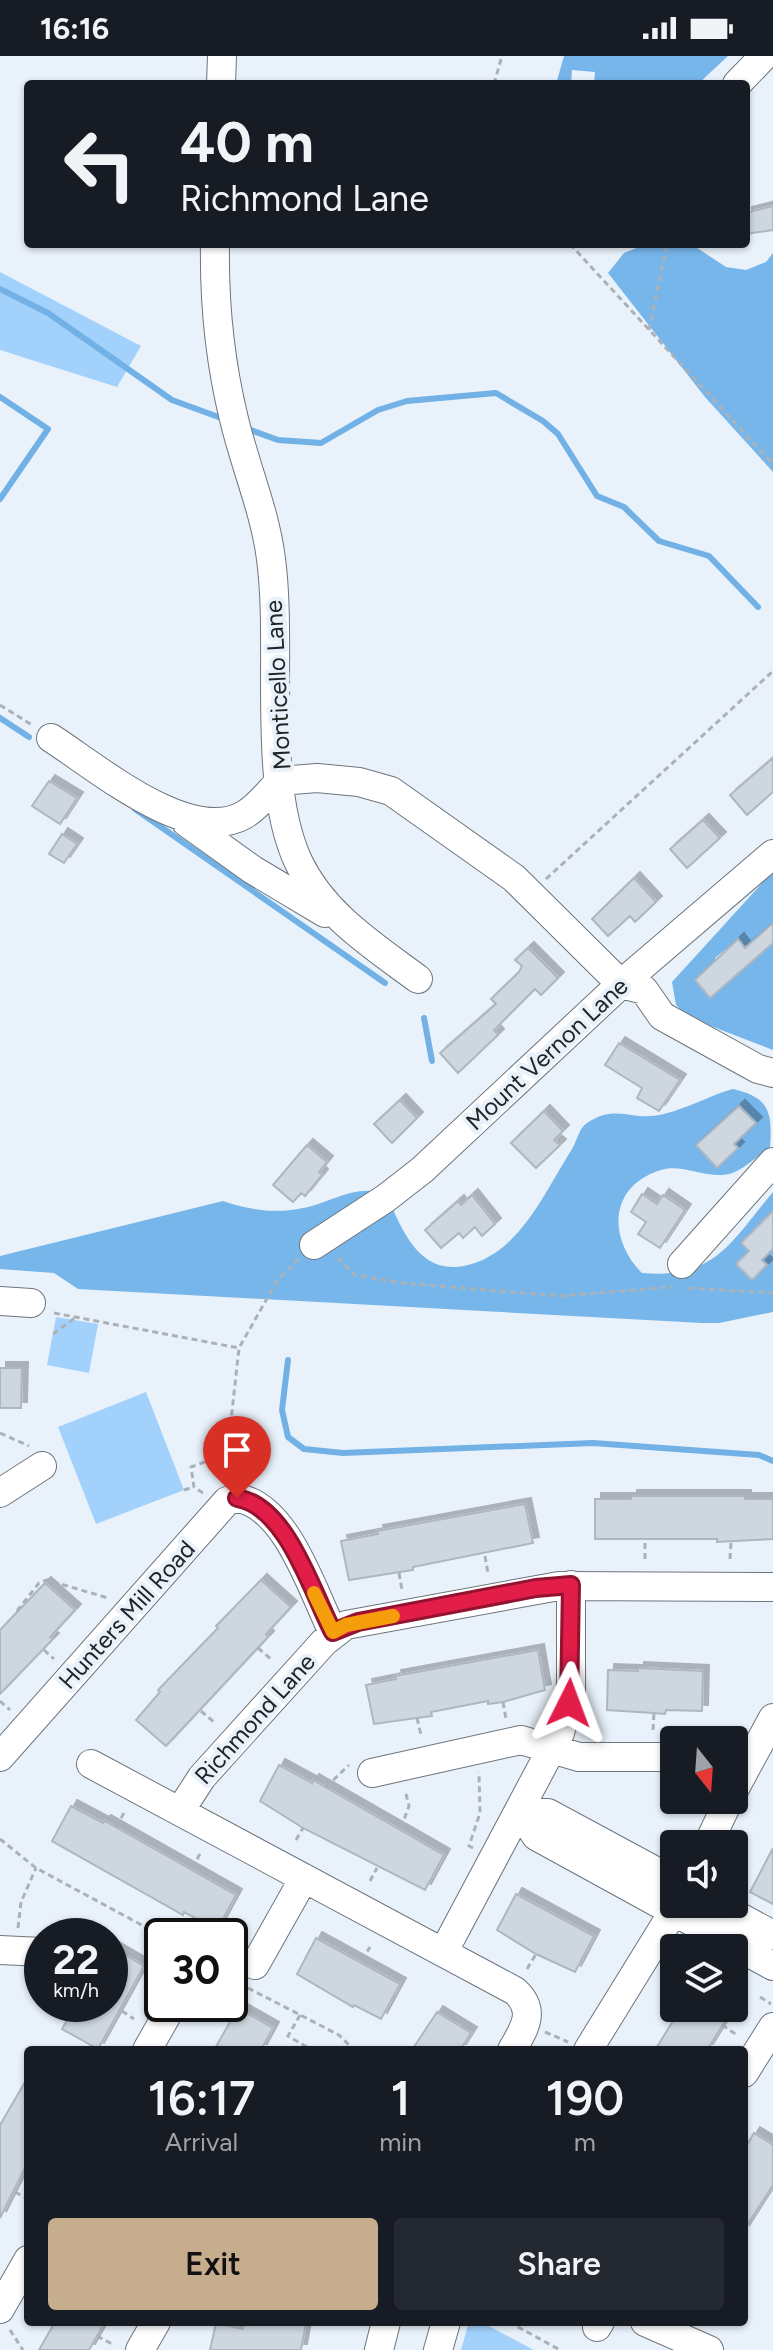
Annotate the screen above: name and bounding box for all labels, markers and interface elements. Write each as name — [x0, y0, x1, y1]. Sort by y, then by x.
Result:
text: 16:16 — [40, 10, 109, 47]
text: 40 m — [180, 109, 314, 176]
icon: left — [48, 112, 152, 216]
text: Richmond Lane — [180, 177, 429, 220]
street label: Monticello Lane — [259, 599, 296, 771]
street label: Mount Vernon Lane — [460, 971, 634, 1136]
pin — [203, 1416, 271, 1498]
icon: arrive — [215, 1428, 259, 1472]
street label: Hunters Mill Road — [52, 1534, 201, 1695]
street label: Richmond Lane — [188, 1647, 321, 1790]
position arrow — [527, 1661, 611, 1745]
north arrow — [660, 1726, 748, 1814]
map controls — [660, 1726, 748, 2022]
button: sound — [660, 1830, 748, 1918]
speed limit sign: 30 — [144, 1918, 248, 2022]
button: layers — [660, 1934, 748, 2022]
text: 22 — [53, 1936, 99, 1984]
text: km/h — [53, 1978, 99, 2002]
text: 16:17 — [148, 2069, 255, 2127]
text: 1 — [390, 2069, 411, 2127]
text: 190 — [546, 2069, 624, 2127]
text: Arrival — [165, 2126, 238, 2158]
text: min — [379, 2126, 422, 2158]
text: m — [574, 2126, 596, 2158]
button: Exit — [48, 2218, 378, 2310]
button: Share — [394, 2218, 724, 2310]

